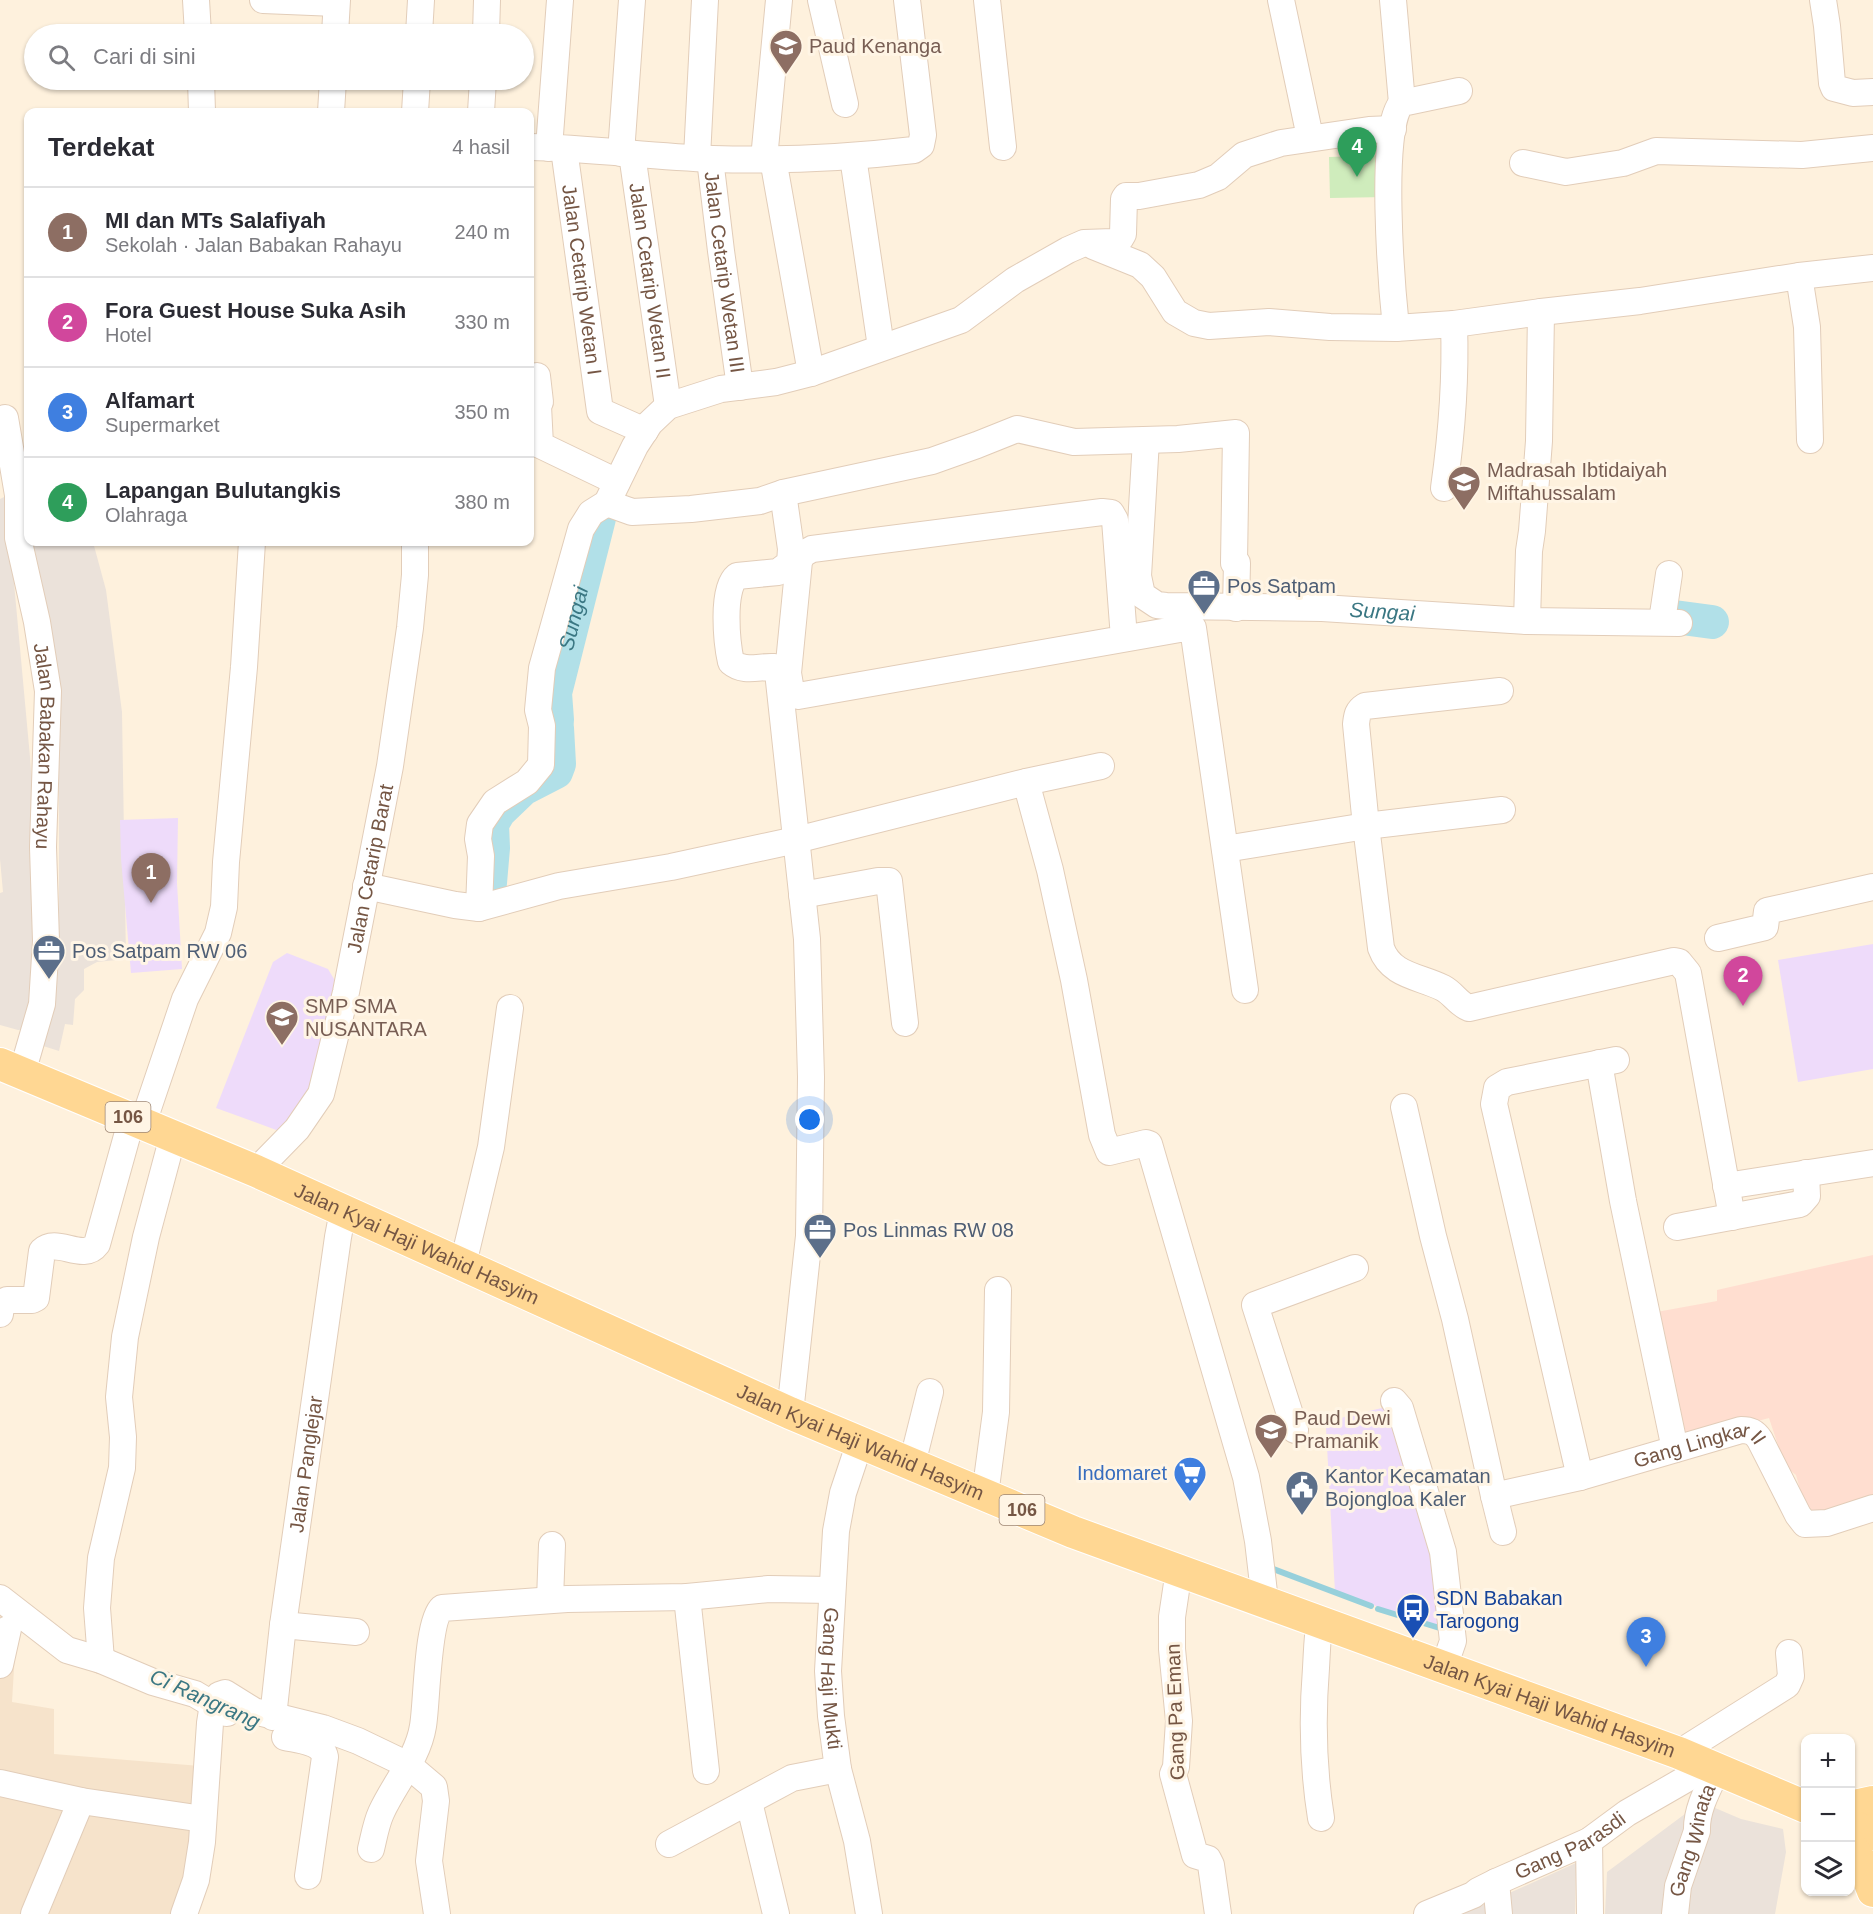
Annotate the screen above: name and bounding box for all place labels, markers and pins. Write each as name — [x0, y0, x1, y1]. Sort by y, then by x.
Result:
school or university icon: Paud Kenanga — [768, 28, 804, 75]
place label: Paud Kenanga — [809, 35, 942, 57]
pin: 4 — [1338, 128, 1376, 177]
place label: Madrasah Ibtidaiyah Miftahussalam — [1487, 459, 1667, 504]
school or university icon: Madrasah Ibtidaiyah Miftahussalam — [1446, 464, 1482, 511]
office icon: Pos Satpam — [1186, 568, 1222, 615]
place label: Pos Satpam — [1227, 575, 1336, 597]
pin: 1 — [132, 854, 170, 903]
office icon: Pos Satpam RW 06 — [31, 933, 67, 980]
place label: Pos Satpam RW 06 — [72, 940, 247, 962]
pin: 2 — [1724, 956, 1762, 1006]
place label: SMP SMA NUSANTARA — [305, 995, 428, 1040]
school or university icon: SMP SMA NUSANTARA — [264, 999, 300, 1046]
office icon: Pos Linmas RW 08 — [802, 1212, 838, 1259]
place label: Pos Linmas RW 08 — [843, 1219, 1014, 1241]
place label: Paud Dewi Pramanik — [1294, 1407, 1391, 1452]
school or university icon: Paud Dewi Pramanik — [1253, 1412, 1289, 1459]
supermarket icon: Indomaret — [1172, 1455, 1208, 1502]
place label: Indomaret — [1077, 1462, 1167, 1484]
place label: Kantor Kecamatan Bojongloa Kaler — [1325, 1465, 1491, 1510]
public building icon: Kantor Kecamatan Bojongloa Kaler — [1284, 1469, 1320, 1516]
place label: SDN Babakan Tarogong — [1436, 1587, 1563, 1632]
bus stop icon: SDN Babakan Tarogong — [1395, 1592, 1431, 1639]
pin: 3 — [1626, 1618, 1666, 1667]

